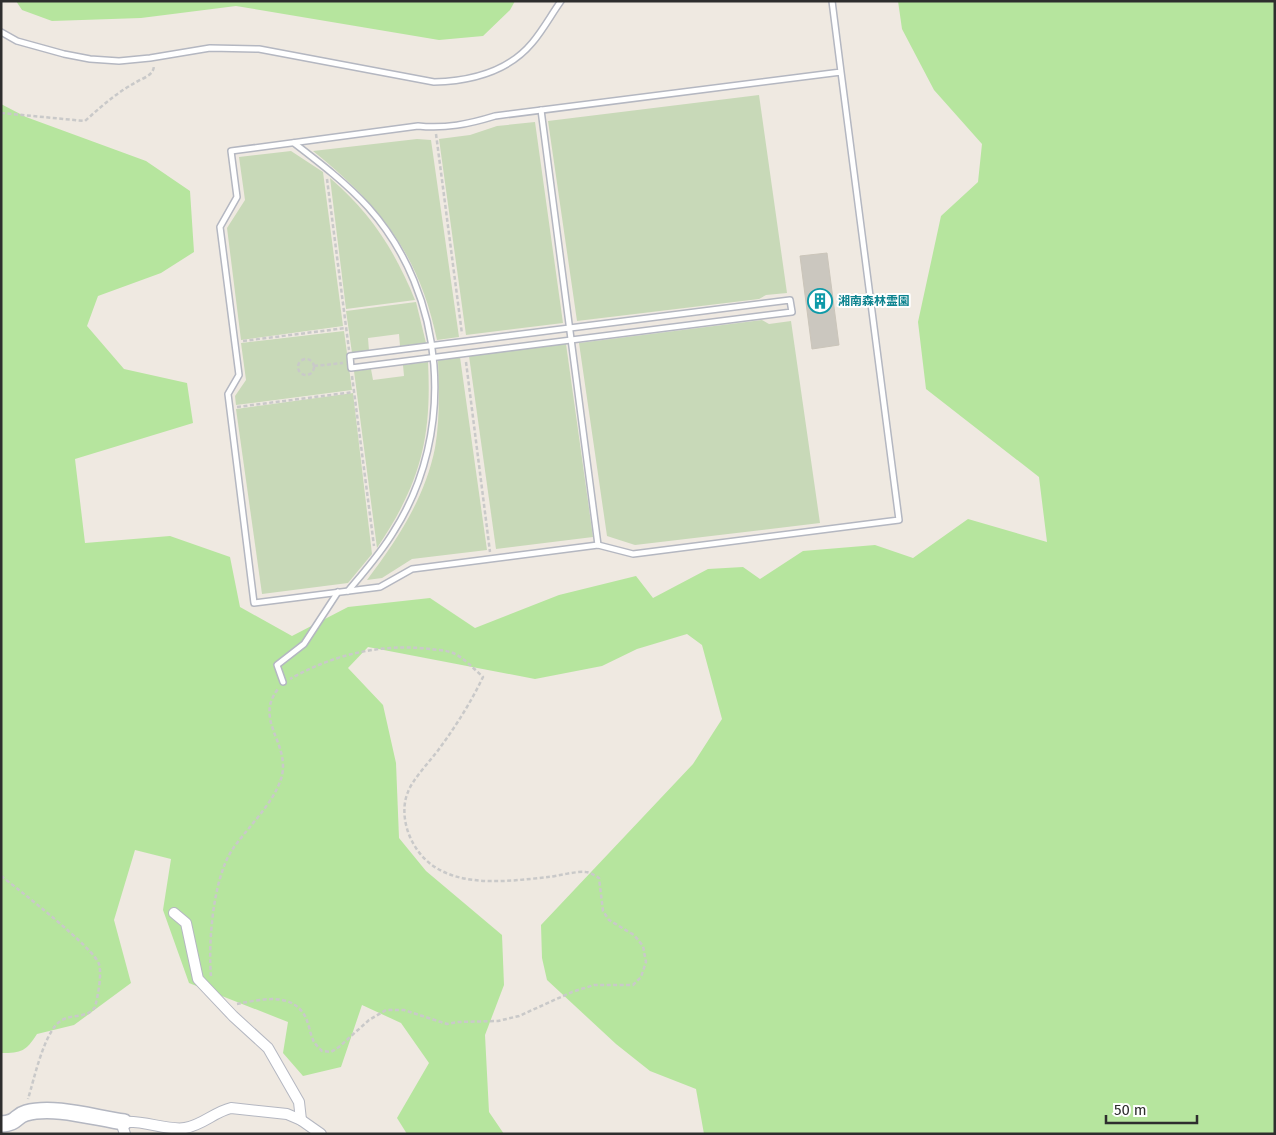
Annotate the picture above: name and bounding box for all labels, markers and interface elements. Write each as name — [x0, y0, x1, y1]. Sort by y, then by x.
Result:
building icon: 湘南森林霊園 — [807, 288, 833, 314]
place label: 湘南森林霊園 — [838, 294, 910, 308]
scale bar — [1106, 1092, 1197, 1124]
text: 50 m — [1114, 1101, 1147, 1119]

